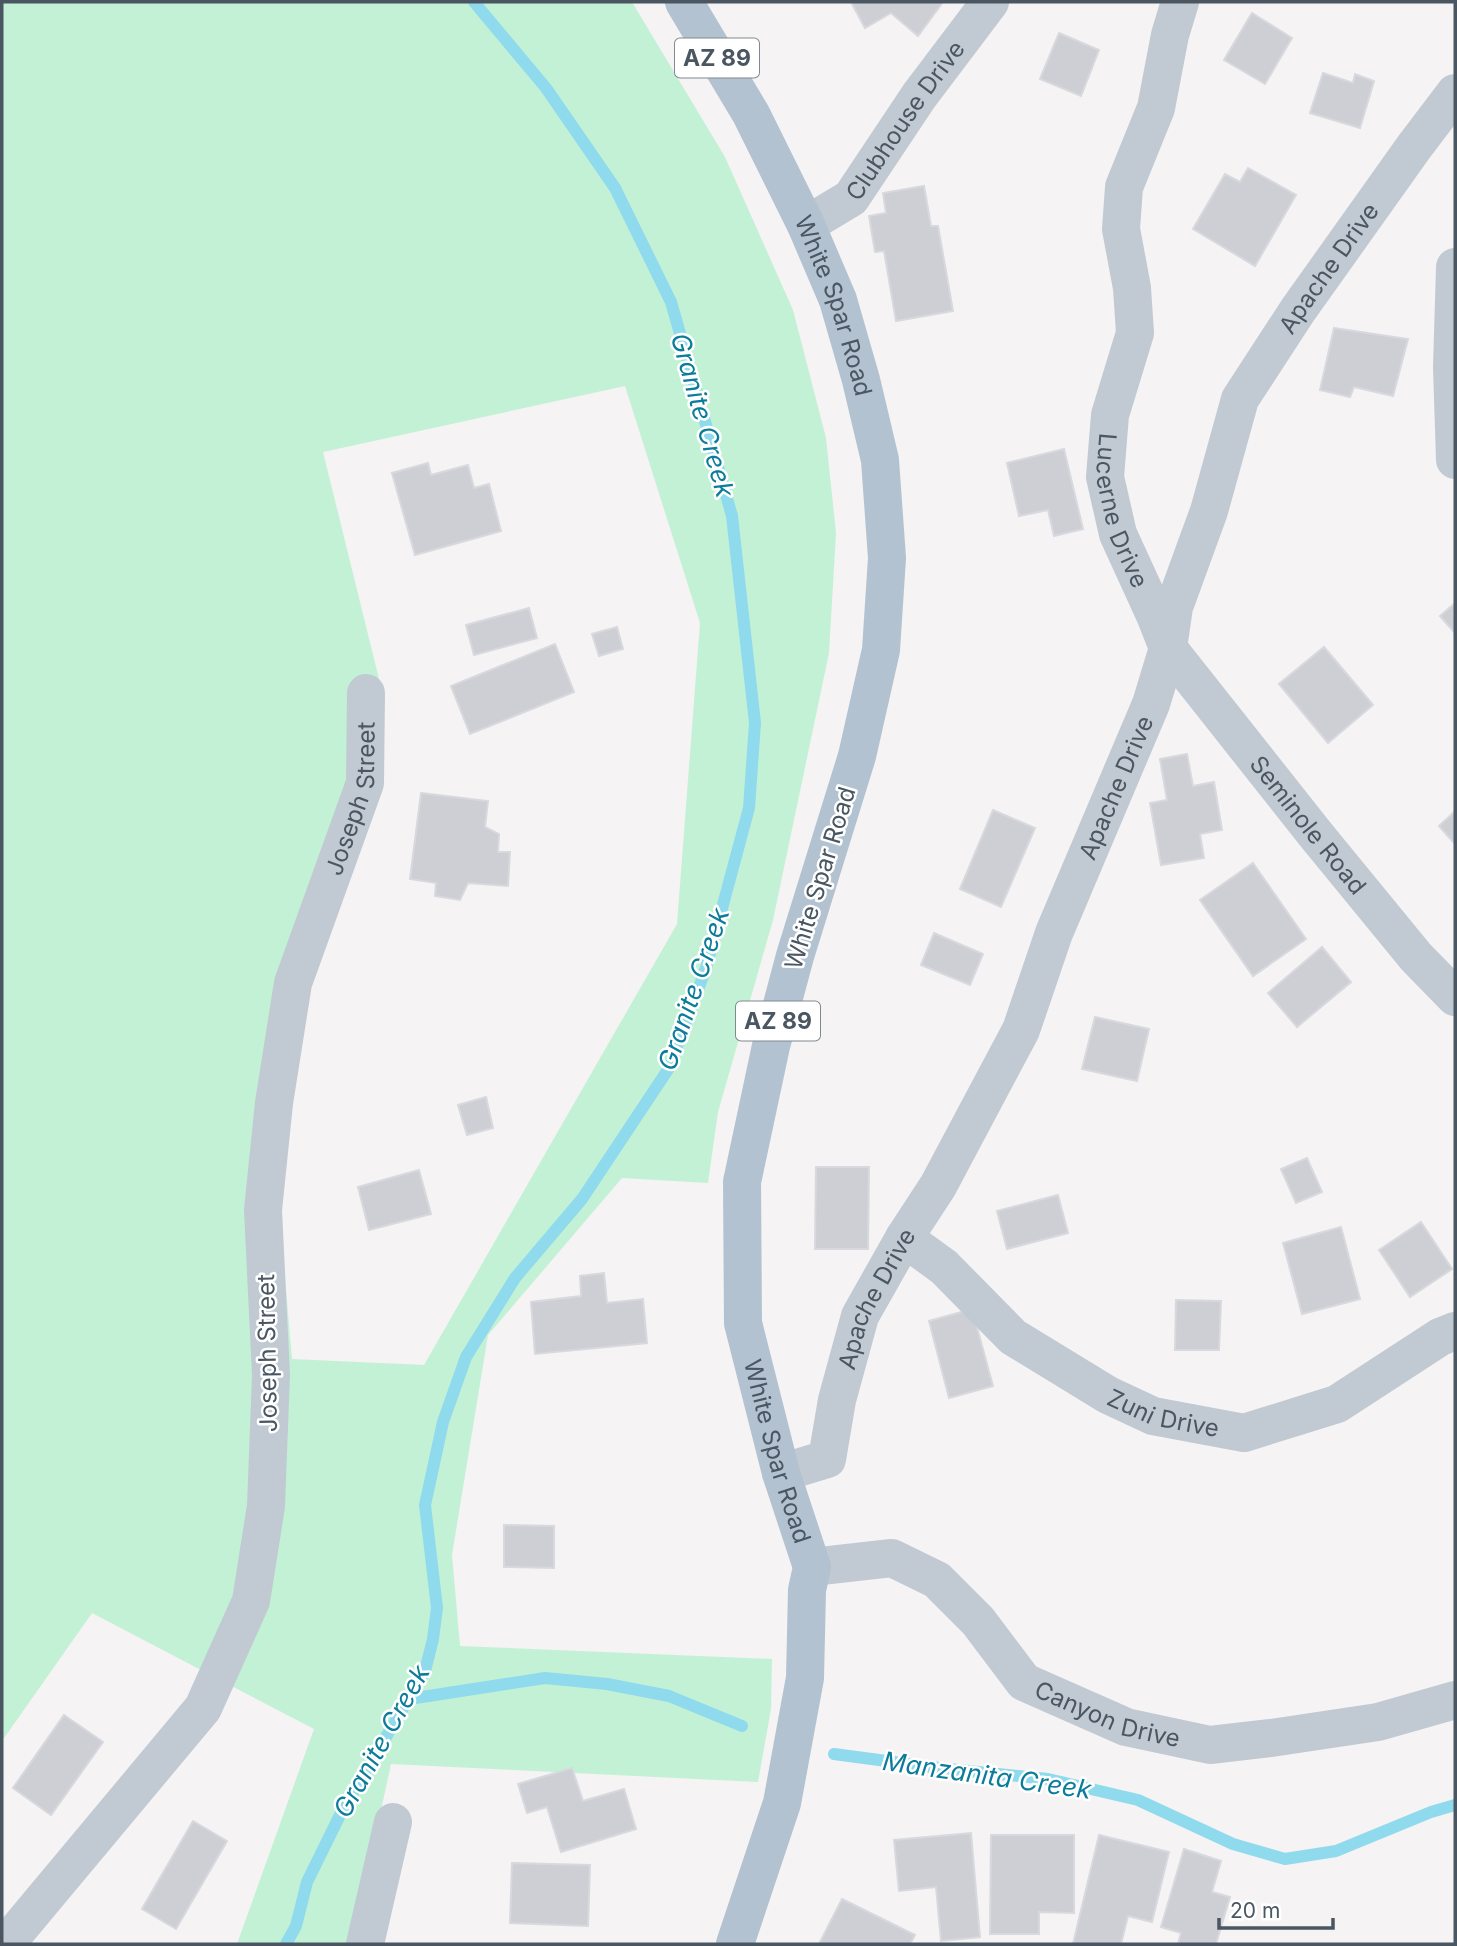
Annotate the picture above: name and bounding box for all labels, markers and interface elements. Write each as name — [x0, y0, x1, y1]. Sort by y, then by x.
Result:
street label: Clubhouse Drive — [839, 35, 970, 206]
road number: AZ 89 — [675, 39, 759, 78]
street label: Apache Drive — [1272, 197, 1384, 339]
street label: White Spar Road — [789, 211, 879, 399]
water label: Granite Creek — [665, 329, 741, 501]
street label: Lucerne Drive — [1090, 432, 1155, 592]
street label: Apache Drive — [1072, 711, 1159, 864]
street label: Joseph Street — [319, 721, 380, 879]
street label: Seminole Road — [1244, 750, 1373, 900]
street label: White Spar Road — [778, 783, 862, 973]
water label: Granite Creek — [651, 903, 735, 1074]
road number: AZ 89 — [736, 1002, 820, 1040]
street label: Apache Drive — [832, 1222, 921, 1373]
street label: Joseph Street — [251, 1274, 283, 1432]
street label: White Spar Road — [738, 1356, 818, 1547]
street label: Zuni Drive — [1103, 1382, 1222, 1443]
water label: Granite Creek — [326, 1659, 436, 1823]
street label: Canyon Drive — [1031, 1674, 1183, 1753]
water label: Manzanita Creek — [881, 1745, 1094, 1805]
scale bar — [1219, 1886, 1333, 1930]
text: 20 m — [1230, 1898, 1280, 1923]

